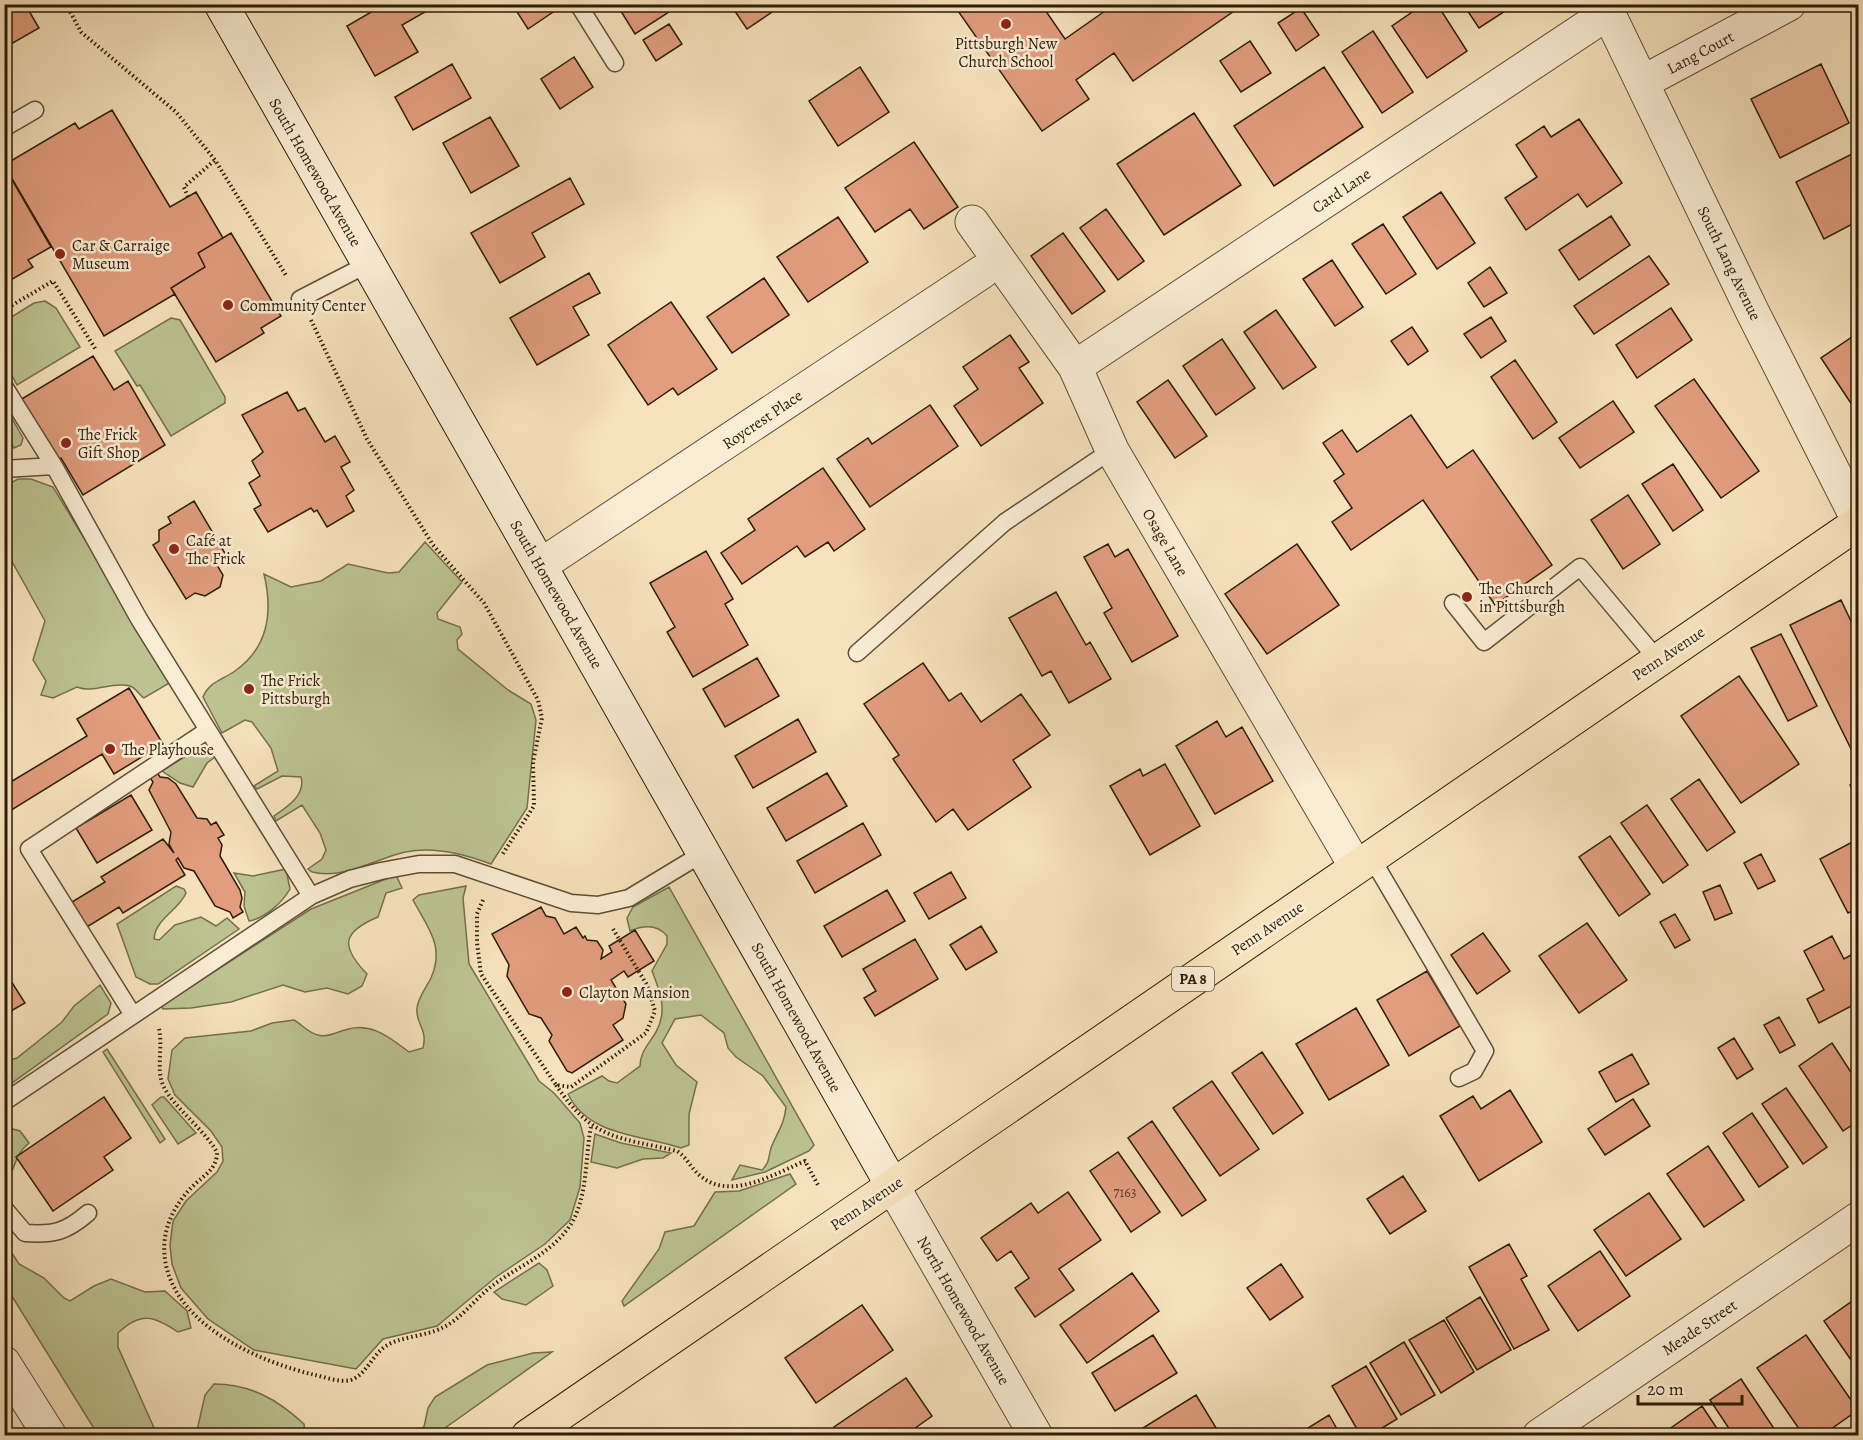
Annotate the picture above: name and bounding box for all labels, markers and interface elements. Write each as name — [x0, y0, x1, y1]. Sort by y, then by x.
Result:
marker: Pittsburgh New Church School — [999, 17, 1013, 31]
street label: Lang Court — [1663, 26, 1738, 80]
place label: Pittsburgh New Church School — [955, 33, 1058, 73]
street label: South Homewood Avenue — [264, 94, 367, 251]
street label: Card Lane — [1308, 163, 1375, 219]
street label: South Lang Avenue — [1692, 202, 1766, 324]
place label: Car & Carraige Museum — [72, 235, 170, 275]
marker: Car & Carraige Museum — [53, 247, 67, 261]
place label: Community Center — [240, 295, 366, 317]
marker: Community Center — [221, 298, 235, 312]
street label: Roycrest Place — [718, 385, 807, 455]
place label: The Frick Gift Shop — [78, 424, 140, 464]
marker: The Frick Gift Shop — [59, 436, 73, 450]
street label: Osage Lane — [1137, 505, 1193, 580]
street label: South Homewood Avenue — [505, 516, 608, 673]
place label: Café at The Frick — [186, 530, 245, 570]
marker: Café at The Frick — [167, 542, 181, 556]
place label: The Church in Pittsburgh — [1479, 578, 1566, 618]
marker: The Church in Pittsburgh — [1460, 590, 1474, 604]
street label: Penn Avenue — [1628, 621, 1709, 686]
place label: The Frick Pittsburgh — [261, 670, 331, 710]
marker: The Frick Pittsburgh — [242, 682, 256, 696]
place label: The Playhouse — [122, 739, 214, 761]
marker: The Playhouse — [103, 742, 117, 756]
street label: Penn Avenue — [1227, 896, 1308, 961]
street label: South Homewood Avenue — [746, 939, 847, 1096]
road number: PA 8 — [1172, 967, 1214, 991]
place label: Clayton Mansion — [579, 982, 690, 1004]
marker: Clayton Mansion — [560, 985, 574, 999]
street label: Penn Avenue — [826, 1171, 907, 1236]
house number: 7163 — [1114, 1183, 1137, 1202]
street label: North Homewood Avenue — [911, 1232, 1015, 1389]
street label: Meade Street — [1658, 1295, 1741, 1361]
scale bar — [1638, 1368, 1742, 1406]
text: 20 m — [1647, 1377, 1684, 1401]

